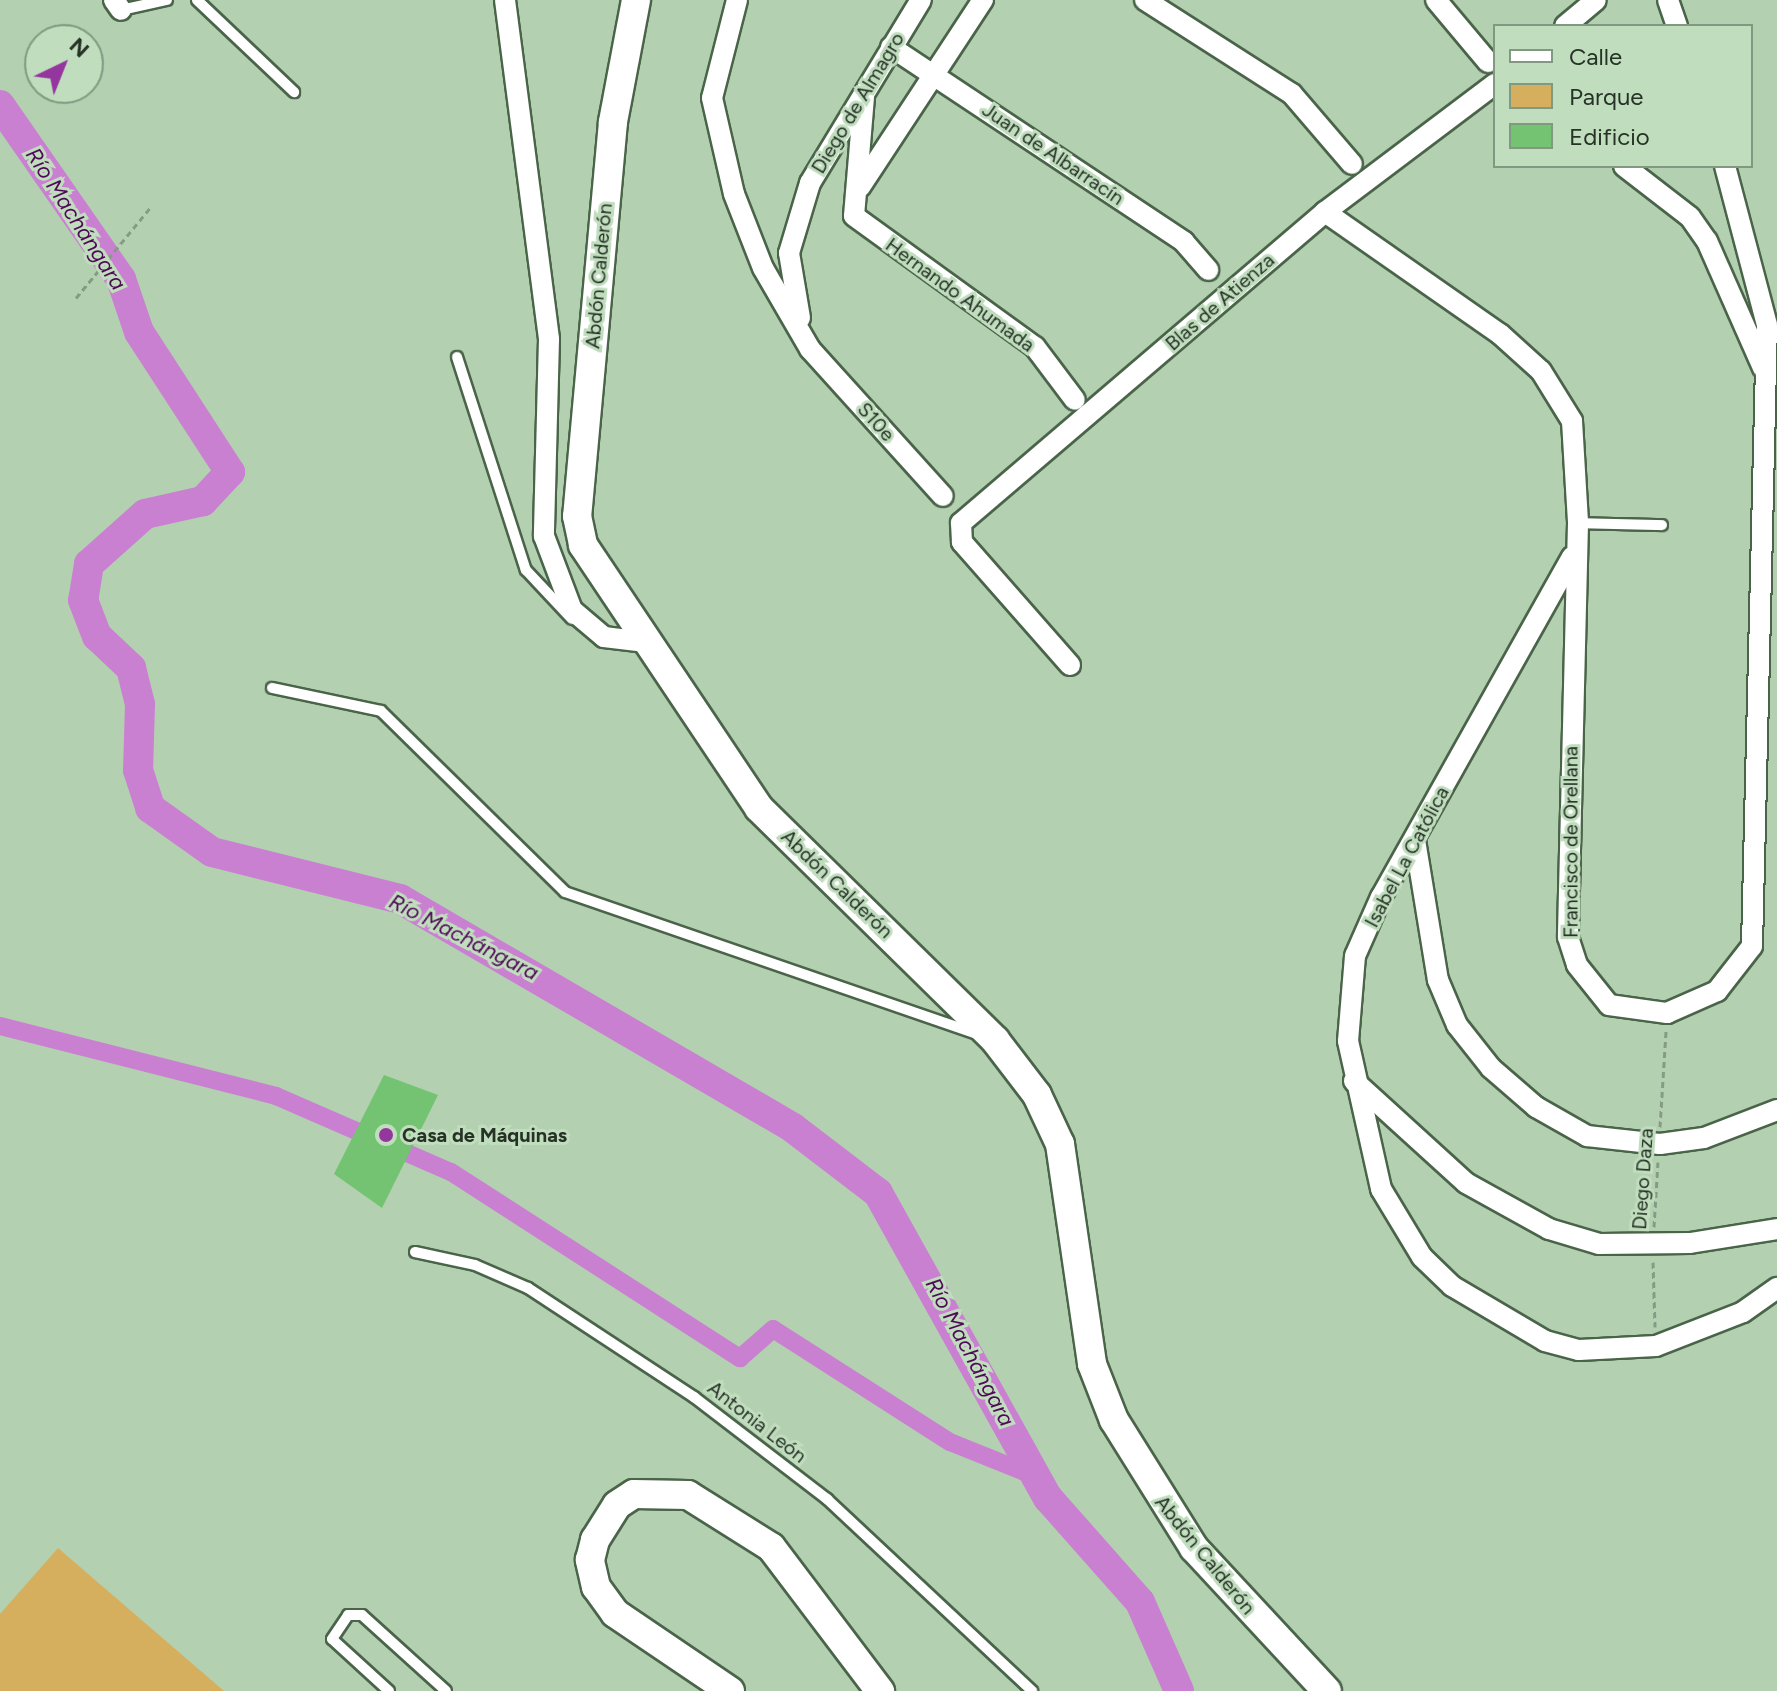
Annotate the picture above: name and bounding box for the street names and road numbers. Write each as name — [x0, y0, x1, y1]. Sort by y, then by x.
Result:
street label: Diego de Almagro — [806, 28, 910, 178]
street label: Juan de Albarracín — [978, 98, 1128, 210]
street label: Abdón Calderón — [581, 202, 617, 350]
street label: Hernando Ahumada — [881, 233, 1039, 357]
street label: Blas de Atienza — [1161, 248, 1279, 356]
street label: S10e — [852, 398, 900, 446]
street label: Francisco de Orellana — [1559, 746, 1583, 938]
street label: Isabel La Católica — [1360, 782, 1454, 932]
street label: Abdón Calderón — [776, 825, 898, 943]
street label: Diego Daza — [1627, 1127, 1659, 1231]
street label: Antonia León — [703, 1376, 811, 1468]
street label: Abdón Calderón — [1150, 1491, 1260, 1619]

